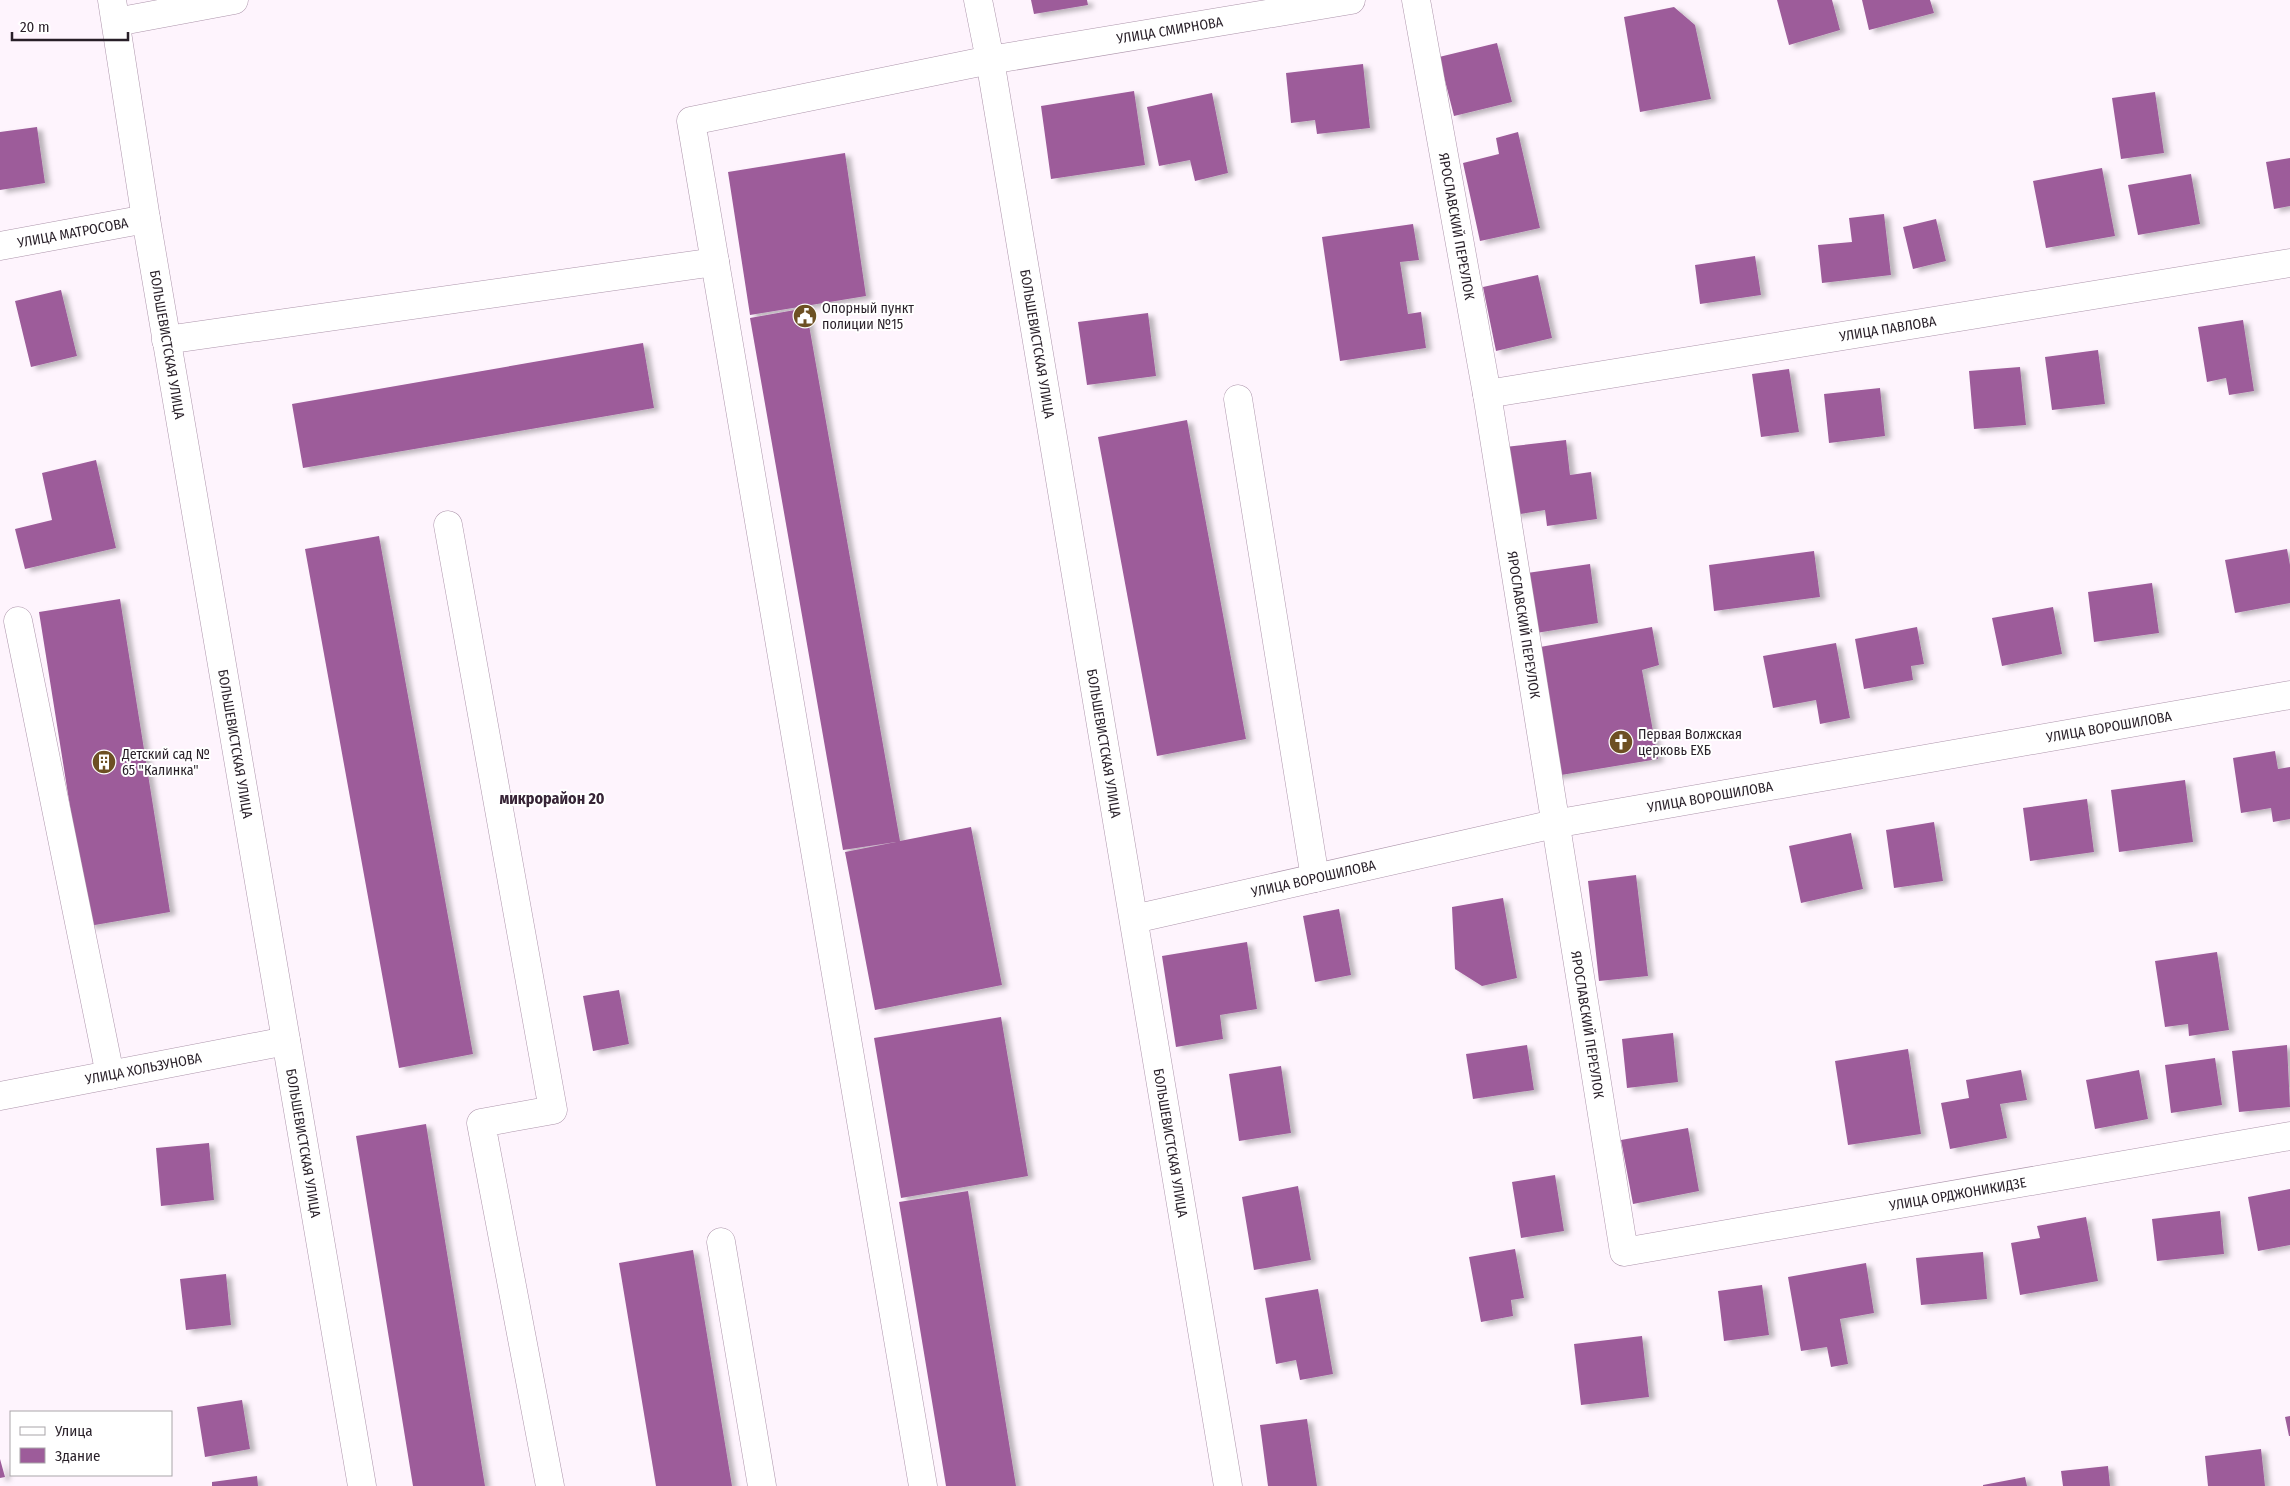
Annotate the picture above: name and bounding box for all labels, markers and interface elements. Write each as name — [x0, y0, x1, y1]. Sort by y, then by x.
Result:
scale bar — [12, 10, 129, 42]
street label: УЛИЦА СМИРНОВА — [1114, 13, 1225, 48]
text: 20 m — [20, 18, 50, 36]
street label: ЯРОСЛАВСКИЙ ПЕРЕУЛОК — [1435, 152, 1478, 302]
street label: УЛИЦА МАТРОСОВА — [15, 214, 130, 252]
street label: БОЛЬШЕВИСТСКАЯ УЛИЦА — [1016, 268, 1058, 420]
street label: БОЛЬШЕВИСТСКАЯ УЛИЦА — [146, 269, 188, 421]
place label: Опорный пункт полиции №15 — [822, 300, 914, 333]
public building icon: Опорный пункт полиции №15 — [792, 303, 818, 329]
street label: УЛИЦА ПАВЛОВА — [1837, 313, 1938, 346]
street label: ЯРОСЛАВСКИЙ ПЕРЕУЛОК — [1503, 550, 1544, 700]
street label: БОЛЬШЕВИСТСКАЯ УЛИЦА — [214, 668, 256, 820]
street label: БОЛЬШЕВИСТСКАЯ УЛИЦА — [1083, 668, 1124, 820]
street label: УЛИЦА ВОРОШИЛОВА — [2044, 708, 2174, 747]
place label: Первая Волжская церковь ЕХБ — [1638, 726, 1742, 759]
church icon: Первая Волжская церковь ЕХБ — [1608, 729, 1634, 755]
place label: Детский сад № 65 "Калинка" — [121, 746, 210, 779]
building icon: Детский сад № 65 "Калинка" — [91, 749, 117, 775]
street label: УЛИЦА ВОРОШИЛОВА — [1645, 778, 1775, 817]
district label: микрорайон 20 — [499, 789, 605, 808]
street label: УЛИЦА ВОРОШИЛОВА — [1249, 856, 1378, 901]
street label: ЯРОСЛАВСКИЙ ПЕРЕУЛОК — [1567, 950, 1607, 1100]
street label: УЛИЦА ХОЛЬЗУНОВА — [83, 1049, 204, 1089]
street label: БОЛЬШЕВИСТСКАЯ УЛИЦА — [282, 1067, 324, 1219]
street label: БОЛЬШЕВИСТСКАЯ УЛИЦА — [1149, 1067, 1191, 1219]
street label: УЛИЦА ОРДЖОНИКИДЗЕ — [1887, 1174, 2028, 1215]
legend — [10, 1411, 172, 1476]
text: Улица — [54, 1422, 93, 1440]
text: Здание — [55, 1447, 101, 1465]

